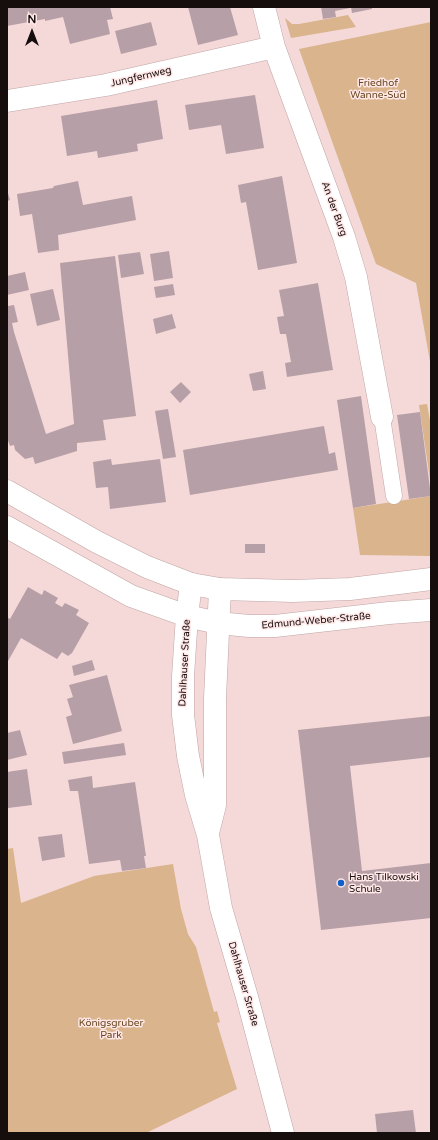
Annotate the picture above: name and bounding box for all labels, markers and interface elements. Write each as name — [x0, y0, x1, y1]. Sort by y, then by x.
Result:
north arrow — [12, 12, 52, 52]
text: N — [28, 13, 36, 26]
street label: Jungfernweg — [109, 64, 173, 90]
park label: Friedhof Wanne-Süd — [350, 77, 406, 100]
street label: An der Burg — [319, 180, 349, 238]
street label: Edmund-Weber-Straße — [261, 610, 371, 632]
street label: Dahlhauser Straße — [177, 619, 193, 707]
place label: Hans Tilkowski Schule — [349, 871, 419, 894]
marker: Hans Tilkowski Schule — [336, 878, 346, 888]
street label: Dahlhauser Straße — [225, 940, 261, 1028]
park label: Königsgruber Park — [79, 1017, 143, 1040]

